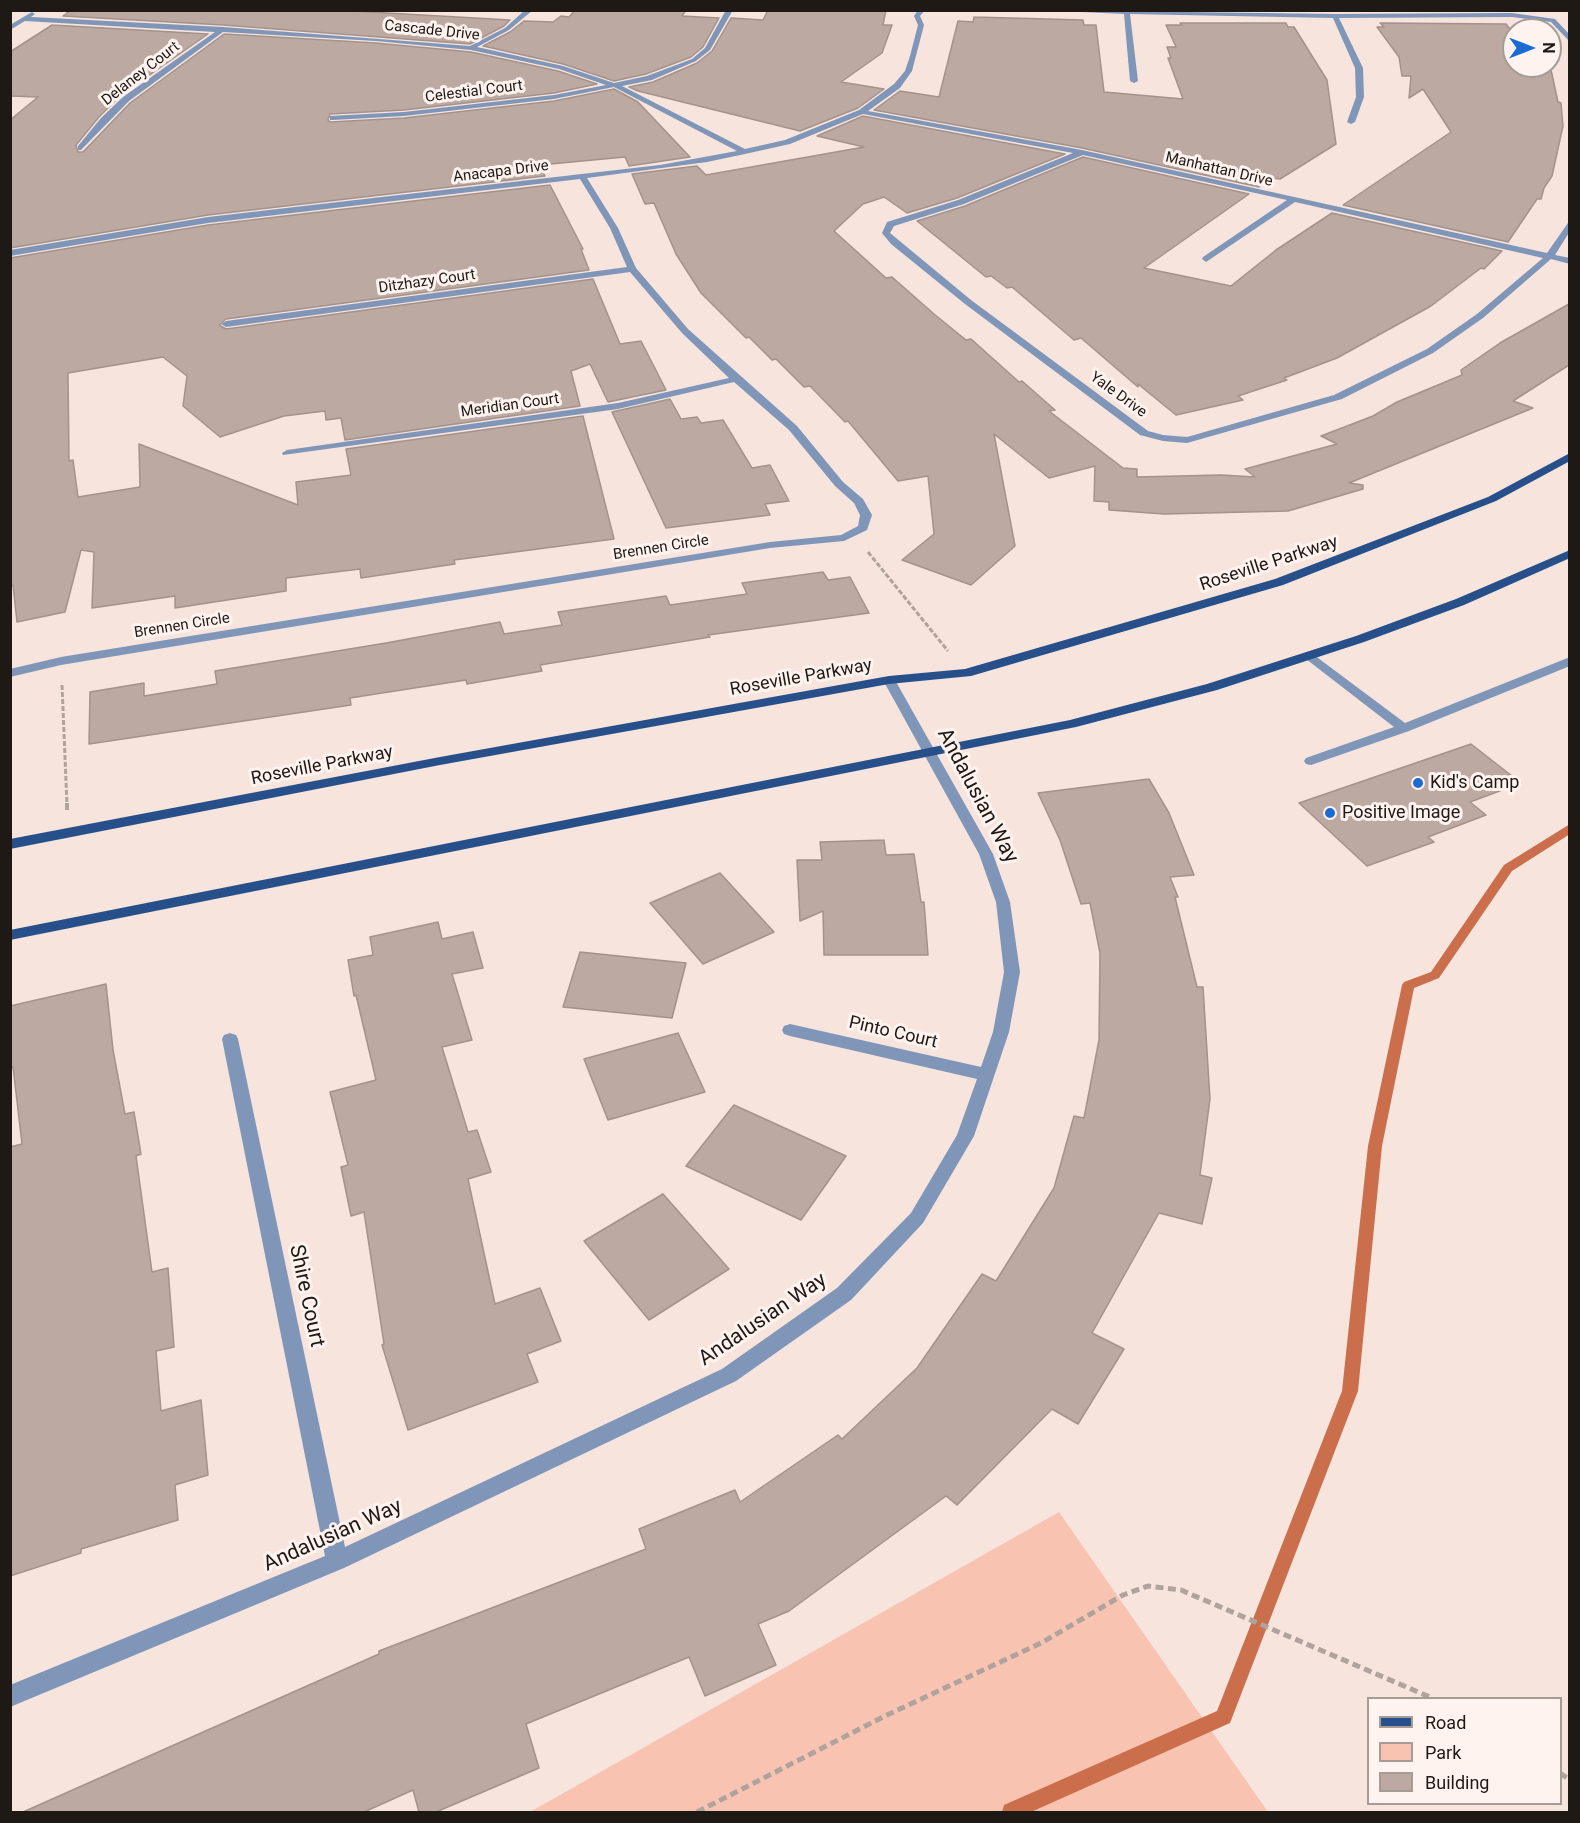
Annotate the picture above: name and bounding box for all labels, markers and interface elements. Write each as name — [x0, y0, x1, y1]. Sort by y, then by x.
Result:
street label: Cascade Drive — [384, 17, 480, 45]
north arrow — [1502, 18, 1562, 78]
street label: Delaney Court — [99, 38, 183, 110]
text: N — [1539, 42, 1558, 54]
street label: Celestial Court — [424, 77, 524, 107]
street label: Manhattan Drive — [1164, 149, 1274, 191]
street label: Anacapa Drive — [452, 157, 550, 187]
street label: Ditzhazy Court — [377, 266, 477, 298]
street label: Yale Drive — [1086, 368, 1150, 422]
street label: Meridian Court — [460, 390, 560, 422]
street label: Roseville Parkway — [1197, 531, 1341, 597]
street label: Brennen Circle — [612, 532, 710, 564]
street label: Brennen Circle — [133, 610, 231, 642]
street label: Roseville Parkway — [728, 655, 874, 701]
street label: Andalusian Way — [931, 724, 1023, 868]
street label: Roseville Parkway — [249, 742, 395, 790]
place label: Kid's Camp — [1430, 772, 1519, 794]
marker: Kid's Camp — [1411, 776, 1425, 790]
place label: Positive Image — [1342, 802, 1460, 824]
marker: Positive Image — [1323, 806, 1337, 820]
street label: Pinto Court — [847, 1012, 939, 1054]
street label: Shire Court — [283, 1242, 329, 1350]
street label: Andalusian Way — [694, 1268, 832, 1372]
street label: Andalusian Way — [260, 1494, 406, 1578]
legend — [1367, 1697, 1562, 1805]
text: Road — [1425, 1712, 1466, 1733]
text: Park — [1425, 1742, 1461, 1763]
text: Building — [1425, 1772, 1489, 1793]

